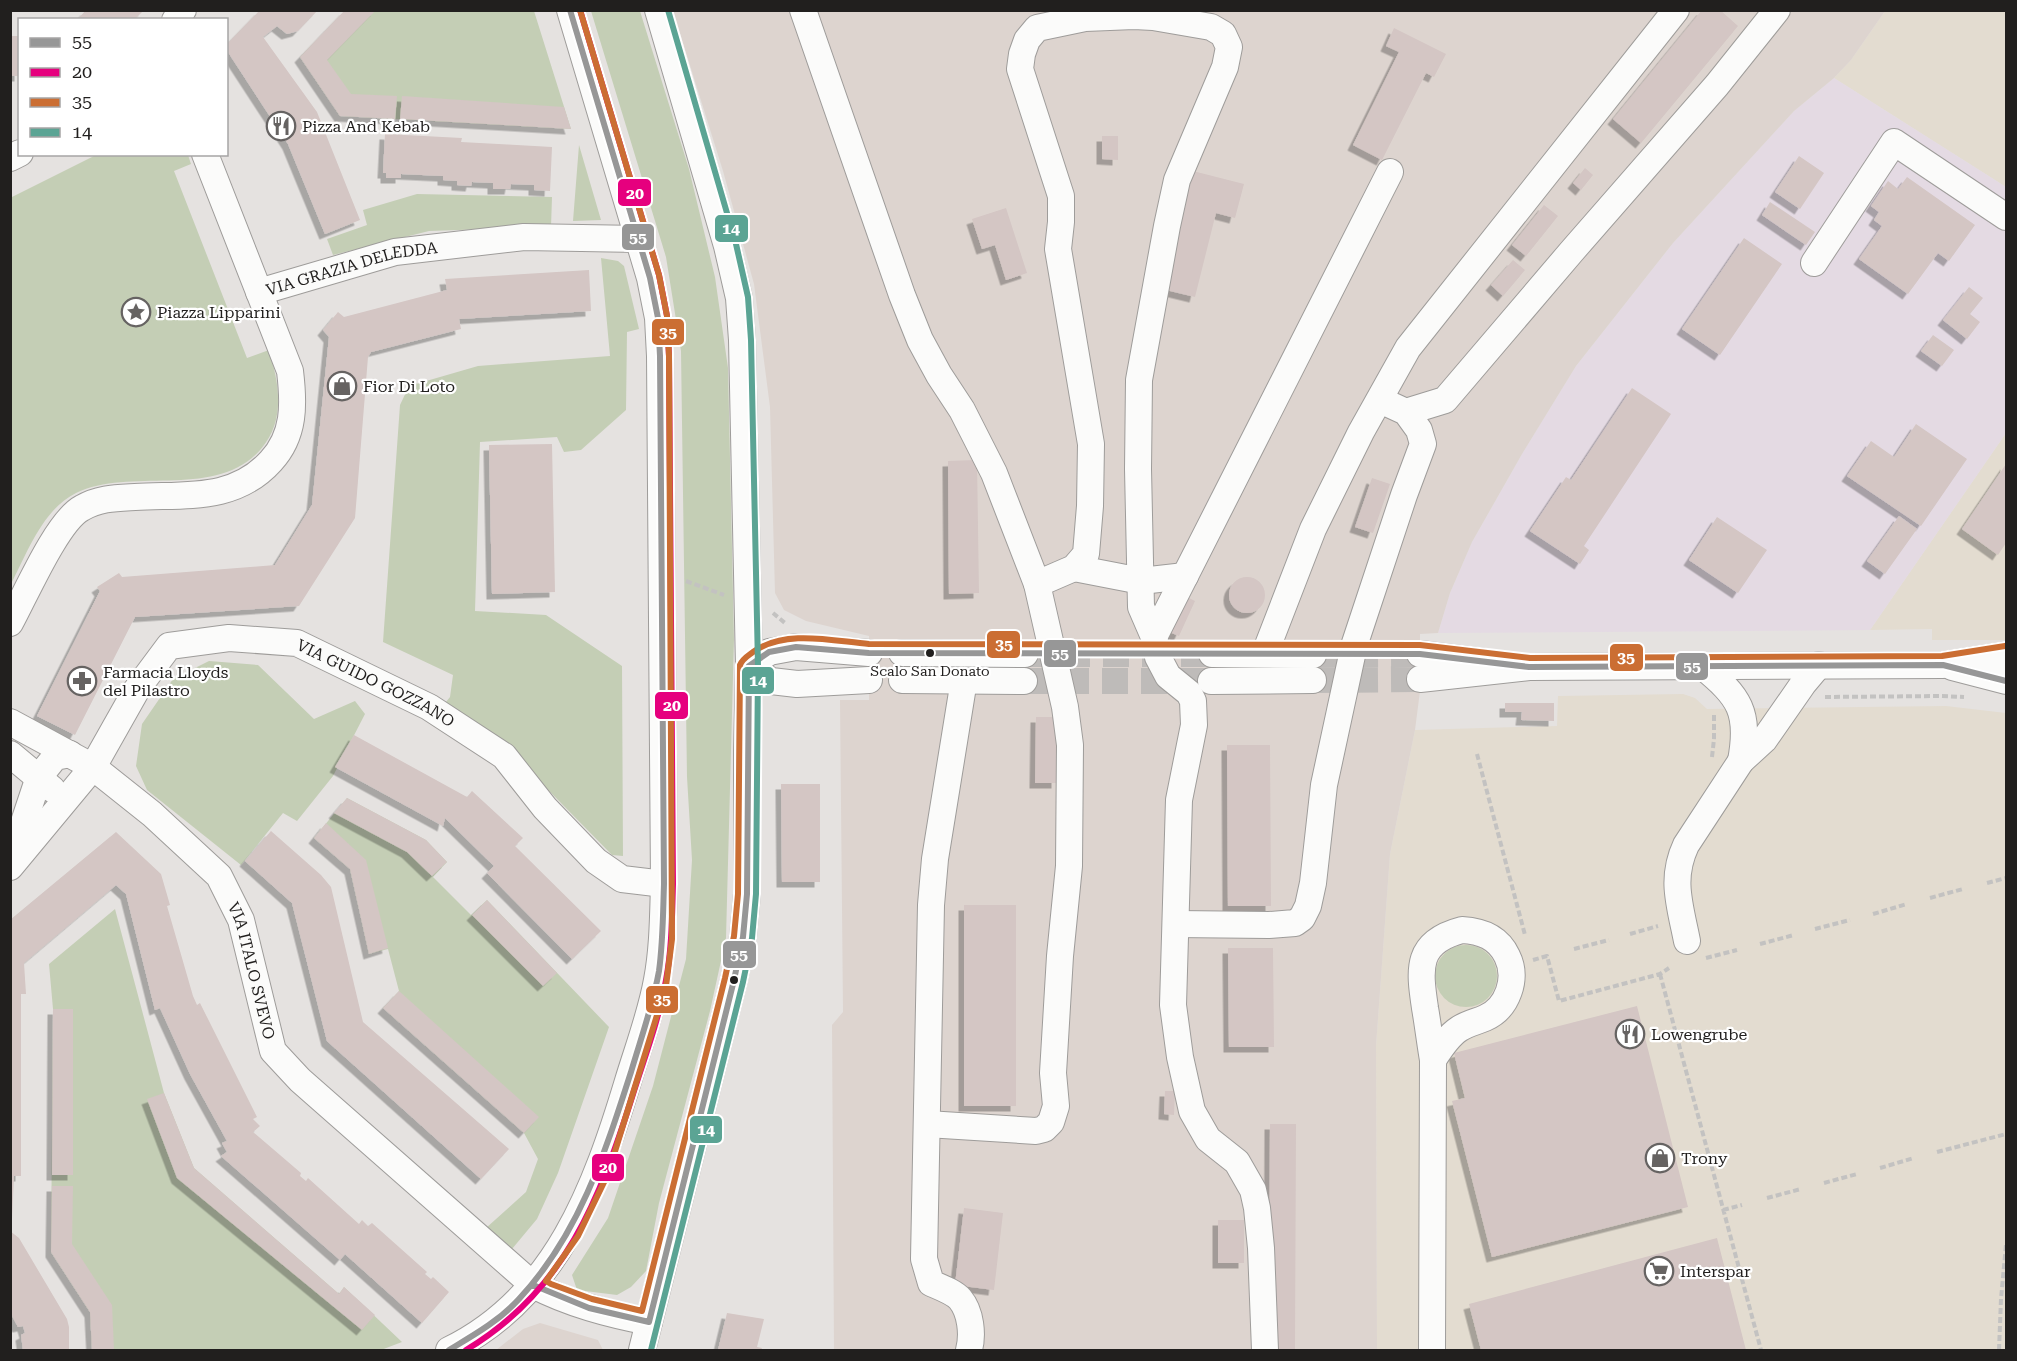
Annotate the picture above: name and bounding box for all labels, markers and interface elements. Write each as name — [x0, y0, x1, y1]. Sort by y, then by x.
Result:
legend — [18, 18, 228, 156]
text: 55 — [72, 31, 92, 52]
text: 20 — [72, 61, 92, 82]
text: 35 — [72, 91, 92, 112]
restaurant icon: Pizza And Kebab — [265, 110, 297, 142]
place label: Pizza And Kebab — [302, 117, 430, 136]
text: 14 — [72, 121, 92, 142]
line badge: 20 — [617, 178, 652, 207]
text: 20 — [626, 184, 644, 203]
line badge: 14 — [714, 214, 749, 243]
text: 14 — [722, 219, 740, 238]
line badge: 55 — [621, 223, 655, 251]
text: 55 — [629, 228, 647, 247]
street label: VIA GRAZIA DELEDDA — [264, 238, 439, 299]
place icon: Piazza Lipparini — [120, 296, 152, 328]
place label: Piazza Lipparini — [157, 303, 281, 322]
line badge: 35 — [651, 318, 685, 346]
text: 35 — [659, 323, 677, 342]
shop icon: Fior Di Loto — [326, 370, 358, 402]
place label: Fior Di Loto — [363, 377, 455, 396]
line badge: 35 — [986, 630, 1021, 659]
street label: VIA GUIDO GOZZANO — [293, 635, 458, 731]
text: 35 — [995, 635, 1013, 654]
line badge: 55 — [1043, 639, 1077, 668]
line badge: 35 — [1609, 643, 1644, 672]
text: 55 — [1051, 644, 1069, 663]
marker: Scalo San Donato — [924, 647, 936, 659]
text: 35 — [1617, 648, 1635, 667]
line badge: 55 — [1675, 652, 1709, 681]
text: 55 — [1683, 657, 1701, 676]
place label: Farmacia Lloyds del Pilastro — [103, 663, 229, 700]
place label: Scalo San Donato — [870, 663, 990, 679]
pharmacy icon: Farmacia Lloyds del Pilastro — [66, 665, 98, 697]
line badge: 14 — [741, 666, 775, 695]
text: 14 — [749, 671, 767, 690]
line badge: 20 — [654, 691, 689, 720]
text: 20 — [663, 696, 681, 715]
street label: VIA ITALO SVEVO — [224, 899, 279, 1041]
line badge: 55 — [722, 940, 757, 969]
text: 55 — [730, 945, 748, 964]
unlabelled marker — [728, 974, 740, 986]
line badge: 35 — [645, 985, 679, 1014]
text: 35 — [653, 990, 671, 1009]
restaurant icon: Lowengrube — [1614, 1018, 1646, 1050]
place label: Lowengrube — [1651, 1025, 1747, 1044]
line badge: 14 — [689, 1115, 723, 1144]
text: 14 — [697, 1120, 715, 1139]
shop icon: Trony — [1644, 1142, 1676, 1174]
place label: Trony — [1681, 1149, 1728, 1168]
line badge: 20 — [591, 1153, 625, 1182]
text: 20 — [599, 1158, 617, 1177]
supermarket icon: Interspar — [1643, 1255, 1675, 1287]
place label: Interspar — [1680, 1262, 1751, 1281]

